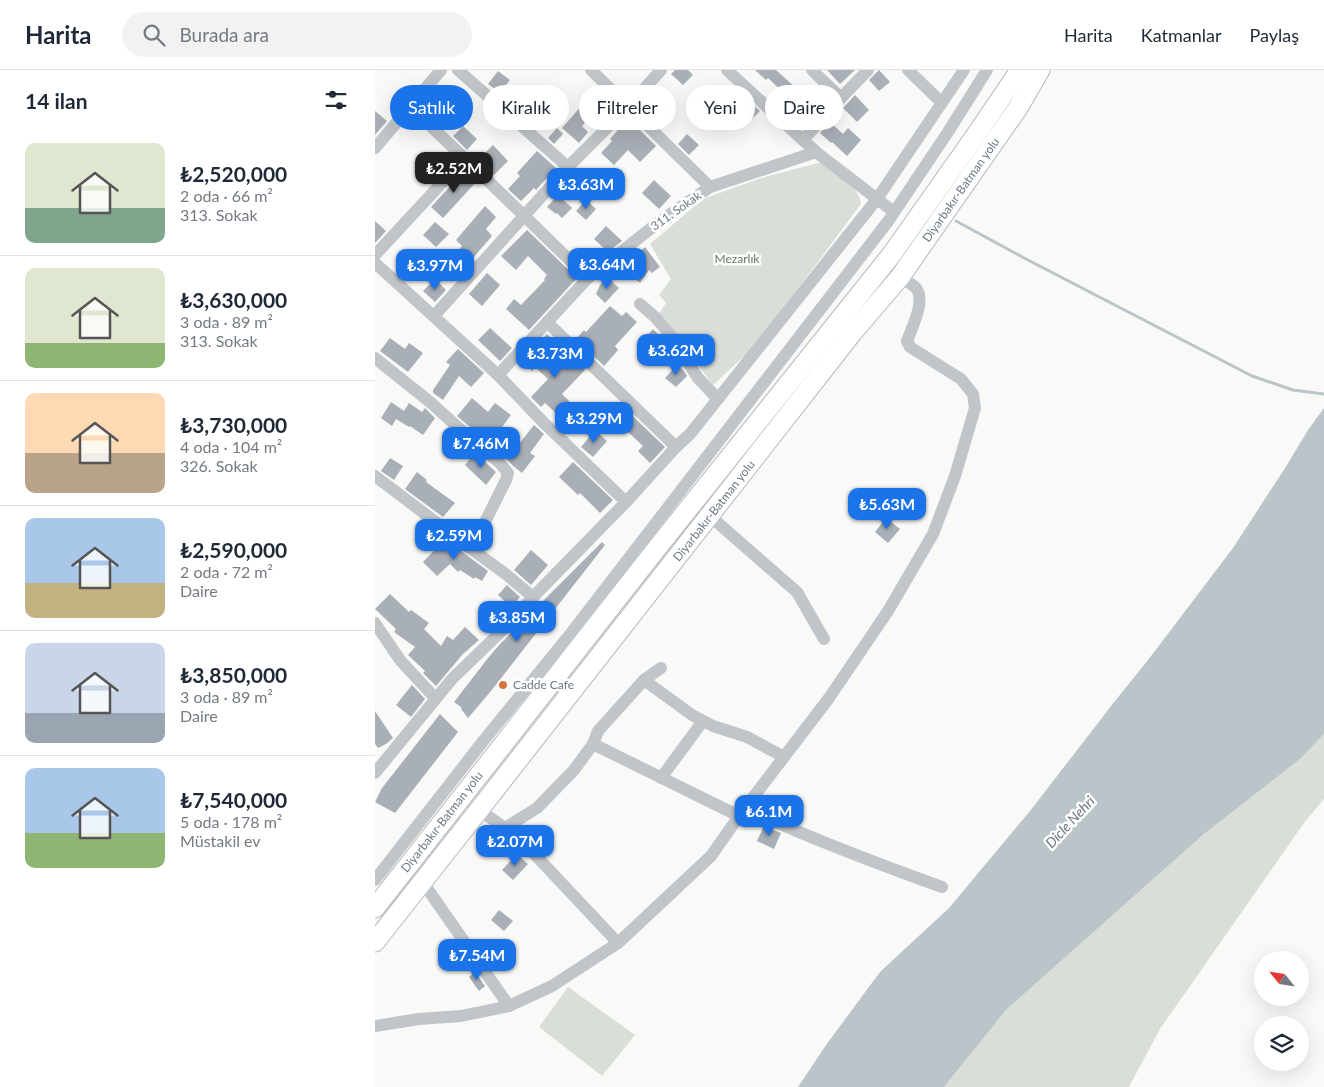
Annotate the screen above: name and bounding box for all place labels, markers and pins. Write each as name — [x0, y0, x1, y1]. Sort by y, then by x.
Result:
pin: ₺2.52M — [413, 152, 495, 194]
pin: ₺3.63M — [545, 168, 627, 210]
pin: ₺3.97M — [394, 248, 476, 291]
pin: ₺3.64M — [566, 248, 648, 290]
pin: ₺3.62M — [635, 334, 717, 376]
pin: ₺3.73M — [514, 336, 596, 379]
pin: ₺3.29M — [553, 402, 635, 444]
pin: ₺7.46M — [440, 426, 522, 469]
pin: ₺5.63M — [846, 488, 928, 530]
pin: ₺2.59M — [413, 518, 495, 561]
pin: ₺3.85M — [476, 600, 558, 643]
place label: Cadde Cafe — [513, 677, 574, 692]
marker: Cadde Cafe — [497, 679, 509, 691]
pin: ₺6.1M — [734, 794, 804, 837]
pin: ₺2.07M — [474, 824, 556, 867]
pin: ₺7.54M — [436, 938, 518, 981]

